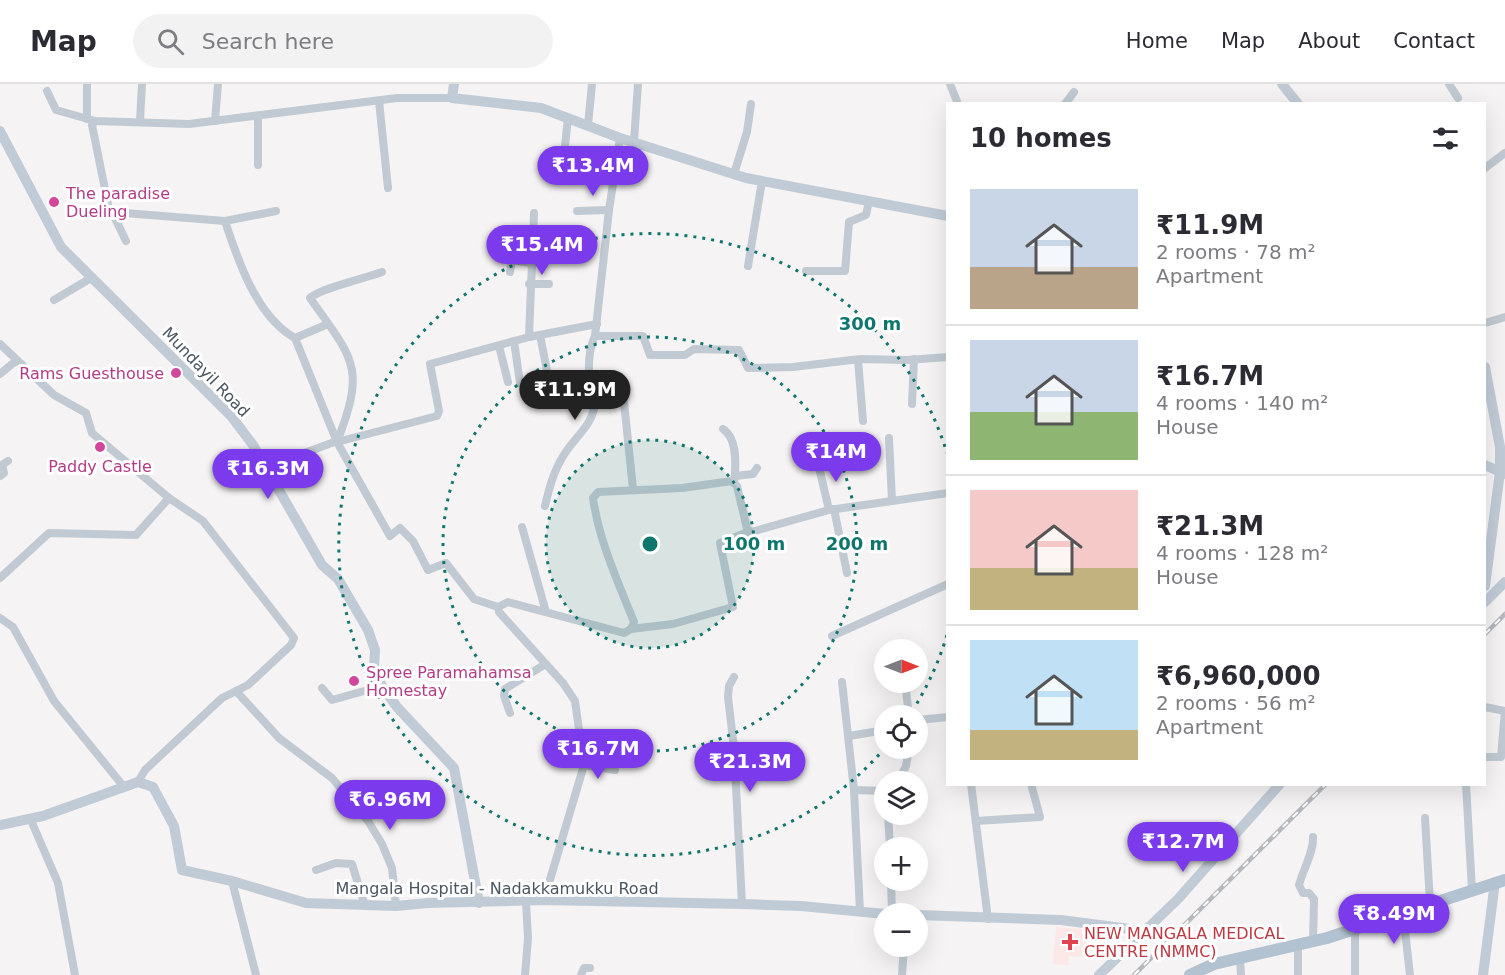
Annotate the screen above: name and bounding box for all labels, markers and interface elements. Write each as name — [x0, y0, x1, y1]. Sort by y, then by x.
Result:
search box — [133, 14, 553, 68]
text: Map — [30, 25, 97, 58]
icon: search — [154, 25, 187, 58]
text: Search here — [202, 29, 334, 54]
text: Home — [1126, 29, 1188, 53]
text: Map — [1221, 29, 1265, 53]
text: About — [1298, 29, 1360, 53]
text: Contact — [1393, 29, 1475, 53]
icon: filters — [1429, 122, 1462, 155]
text: 10 homes — [970, 123, 1112, 153]
pin: ₹13.4M — [544, 146, 642, 197]
text: ₹13.4M — [551, 153, 635, 177]
place label: The paradise Dueling — [65, 184, 170, 221]
marker: The paradise Dueling — [47, 195, 61, 209]
text: ₹11.9M — [1156, 210, 1264, 240]
icon: home — [1018, 213, 1090, 285]
pin: ₹15.4M — [493, 225, 591, 276]
text: ₹15.4M — [500, 232, 584, 256]
text: 2 rooms · 78 m² — [1156, 240, 1316, 264]
text: Apartment — [1156, 264, 1263, 288]
text: 300 m — [839, 313, 901, 334]
street label: Mundayil Road — [158, 323, 254, 421]
text: ₹16.7M — [1156, 361, 1264, 391]
place label: Rams Guesthouse — [19, 364, 164, 383]
icon: home — [1018, 364, 1090, 436]
marker: Rams Guesthouse — [169, 366, 183, 380]
pin: ₹11.9M — [526, 370, 624, 421]
text: ₹11.9M — [533, 377, 617, 401]
text: 4 rooms · 140 m² — [1156, 391, 1328, 415]
text: House — [1156, 415, 1219, 439]
pin: ₹14M — [800, 432, 872, 483]
text: ₹14M — [805, 439, 867, 463]
marker: Paddy Castle — [93, 440, 107, 454]
pin: ₹16.3M — [219, 449, 317, 500]
text: ₹16.3M — [226, 456, 310, 480]
place label: Paddy Castle — [48, 457, 152, 476]
text: ₹21.3M — [1156, 511, 1264, 541]
icon: home — [1018, 514, 1090, 586]
text: 100 m — [723, 533, 785, 554]
text: 200 m — [826, 533, 888, 554]
centre of rings — [640, 534, 660, 554]
text: 4 rooms · 128 m² — [1156, 541, 1328, 565]
text: House — [1156, 565, 1219, 589]
north arrow — [874, 639, 928, 693]
map controls — [874, 639, 928, 957]
text: ₹6,960,000 — [1156, 661, 1320, 691]
place label: Spree Paramahamsa Homestay — [366, 663, 532, 700]
icon: home — [1018, 664, 1090, 736]
marker: Spree Paramahamsa Homestay — [347, 674, 361, 688]
text: 2 rooms · 56 m² — [1156, 691, 1316, 715]
button: locate — [874, 705, 928, 759]
text: Apartment — [1156, 715, 1263, 739]
pin: ₹16.7M — [549, 729, 647, 780]
text: ₹16.7M — [556, 736, 640, 760]
pin: ₹21.3M — [701, 742, 799, 793]
text: ₹21.3M — [708, 749, 792, 773]
button: layers — [874, 771, 928, 825]
pin: ₹6.96M — [341, 780, 439, 831]
text: ₹6.96M — [348, 787, 432, 811]
pin: ₹12.7M — [1134, 822, 1232, 873]
text: ₹12.7M — [1141, 829, 1225, 853]
button: + — [874, 837, 928, 891]
street label: Mangala Hospital - Nadakkamukku Road — [335, 879, 659, 898]
pin: ₹8.49M — [1345, 894, 1443, 945]
text: ₹8.49M — [1352, 901, 1436, 925]
button: − — [874, 903, 928, 957]
place label: NEW MANGALA MEDICAL CENTRE (NMMC) — [1084, 924, 1284, 961]
marker: NEW MANGALA MEDICAL CENTRE (NMMC) — [1061, 933, 1079, 951]

